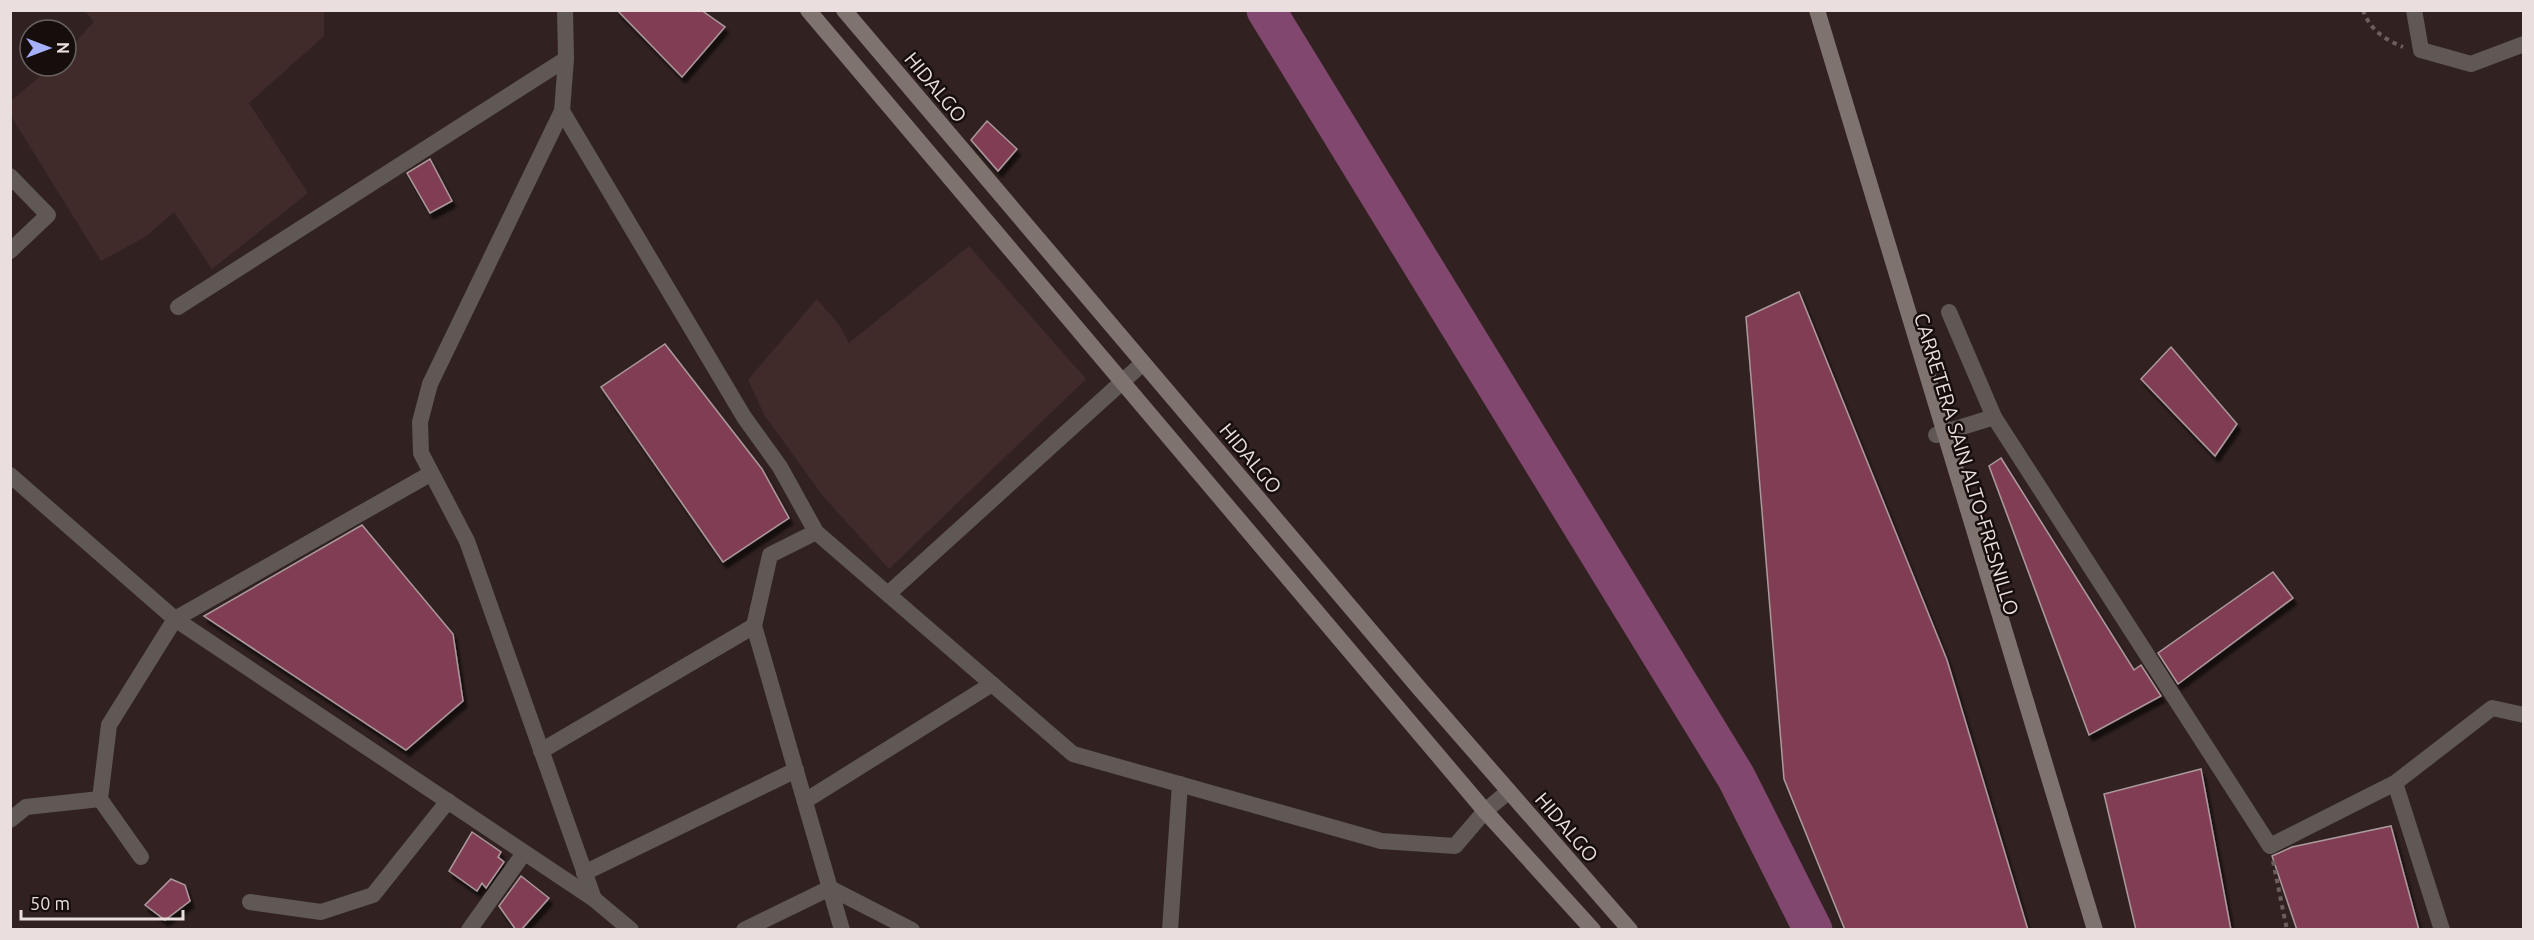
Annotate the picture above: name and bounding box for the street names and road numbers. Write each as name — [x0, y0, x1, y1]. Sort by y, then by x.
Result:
street label: HIDALGO — [900, 47, 972, 127]
street label: CARRETERA SAIN ALTO-FRESNILLO — [1910, 310, 2024, 618]
street label: HIDALGO — [1215, 418, 1287, 498]
street label: HIDALGO — [1531, 788, 1603, 866]

